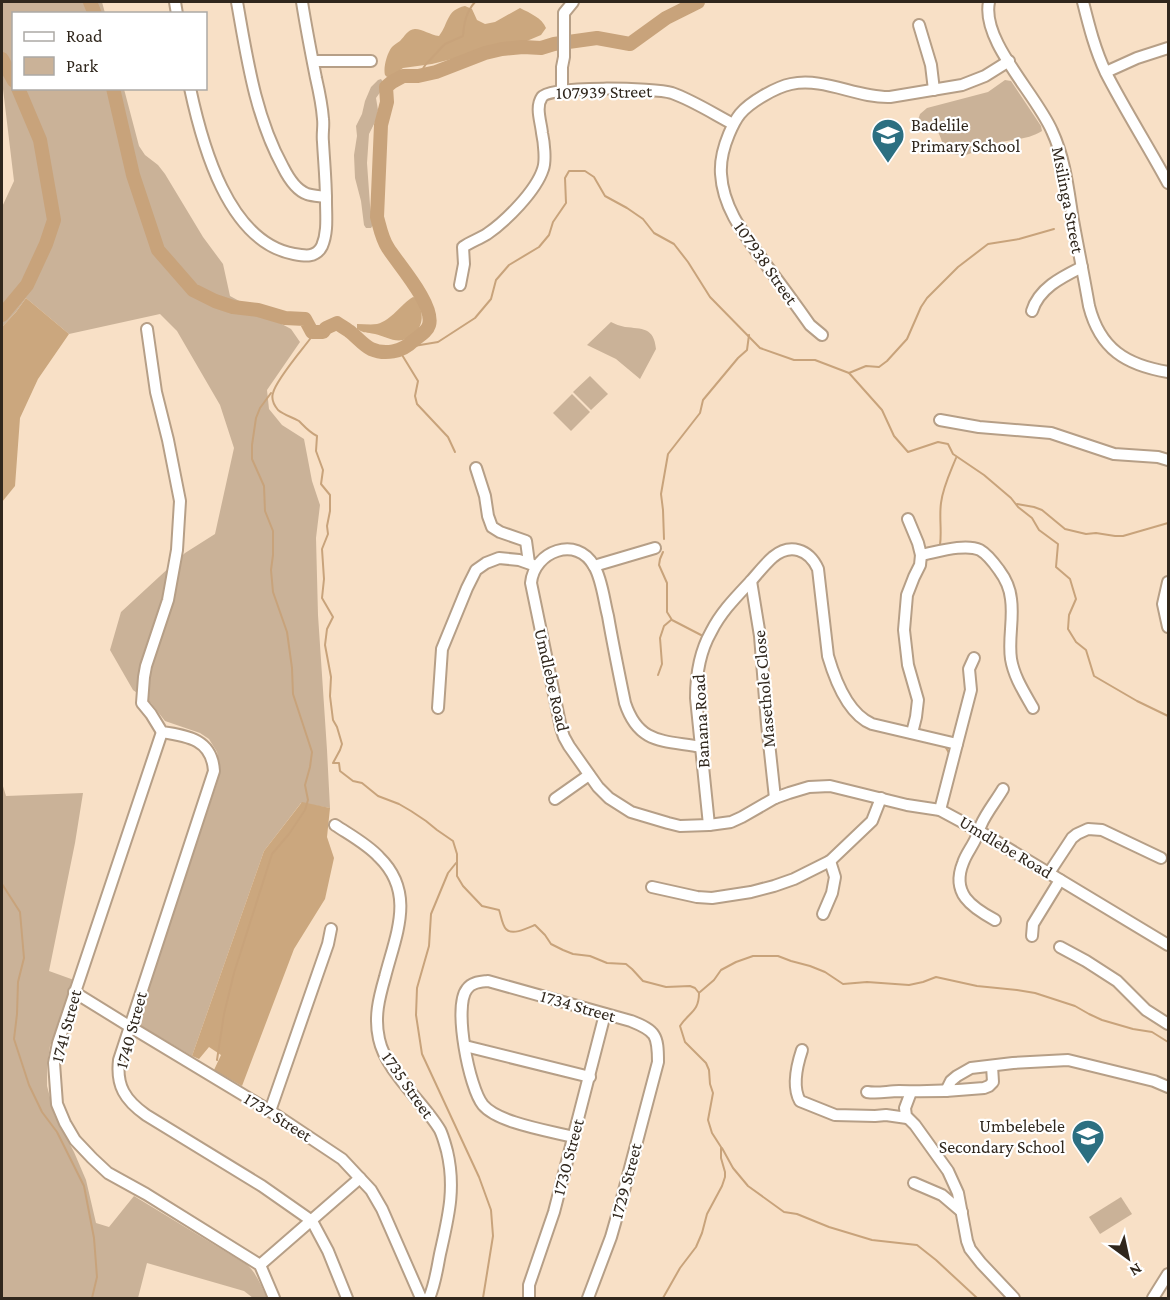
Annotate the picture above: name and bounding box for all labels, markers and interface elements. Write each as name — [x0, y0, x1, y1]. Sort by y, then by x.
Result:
legend — [12, 12, 207, 90]
text: Road — [66, 26, 103, 46]
text: Park — [66, 56, 98, 76]
street label: 107939 Street — [556, 81, 653, 103]
place label: Badelile Primary School — [911, 115, 1020, 156]
school or university icon: Badelile Primary School — [870, 117, 906, 164]
street label: Msilinga Street — [1048, 145, 1088, 256]
street label: 107938 Street — [730, 218, 803, 309]
street label: Umdlebe Road — [530, 627, 574, 734]
street label: Masethole Close — [749, 629, 779, 749]
street label: Banana Road — [689, 673, 713, 768]
street label: Umdlebe Road — [956, 811, 1057, 883]
street label: 1741 Street — [47, 986, 86, 1065]
street label: 1734 Street — [538, 986, 619, 1027]
street label: 1740 Street — [111, 988, 151, 1071]
street label: 1735 Street — [378, 1048, 439, 1123]
street label: 1737 Street — [240, 1088, 317, 1146]
street label: 1730 Street — [548, 1116, 588, 1197]
place label: Umbelebele Secondary School — [939, 1116, 1065, 1157]
school or university icon: Umbelebele Secondary School — [1070, 1118, 1106, 1165]
street label: 1729 Street — [606, 1140, 646, 1221]
north arrow — [1098, 1228, 1158, 1288]
text: N — [1127, 1260, 1145, 1280]

